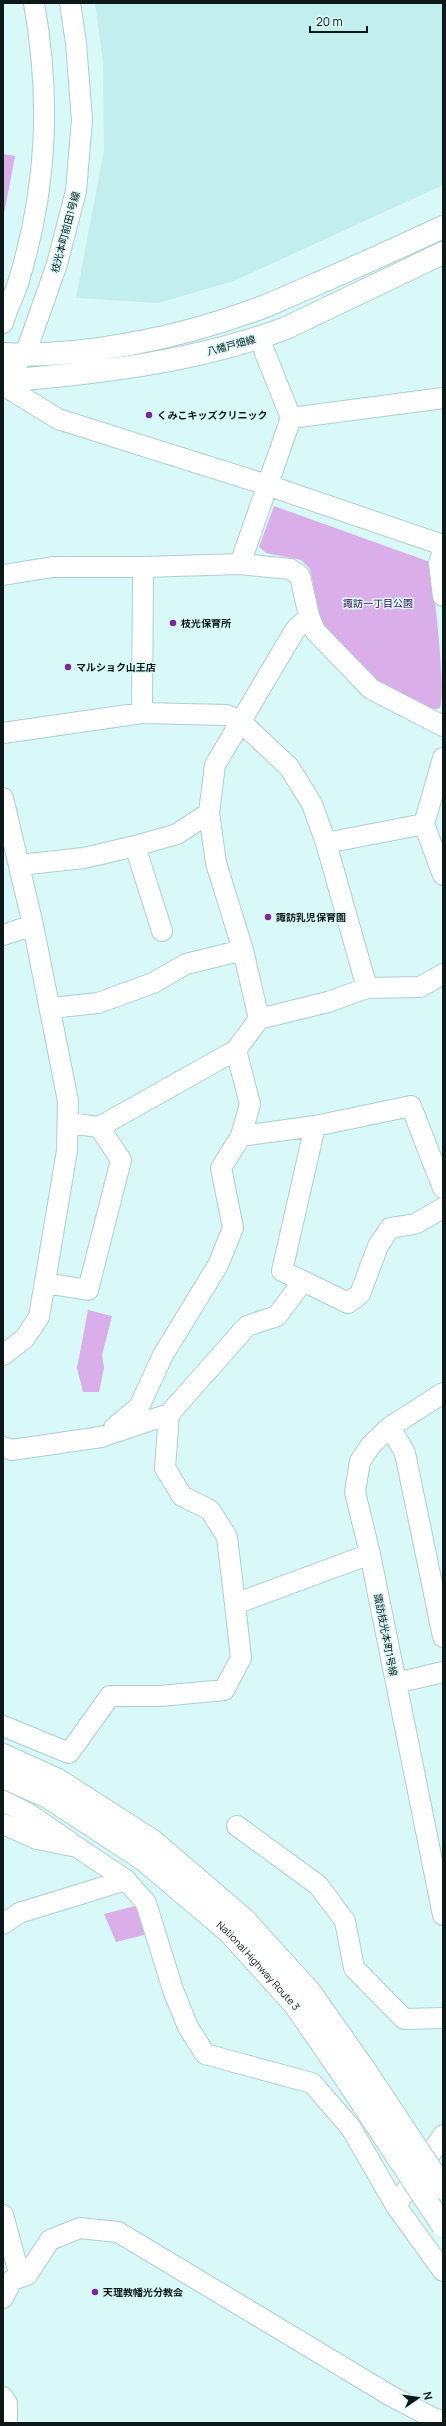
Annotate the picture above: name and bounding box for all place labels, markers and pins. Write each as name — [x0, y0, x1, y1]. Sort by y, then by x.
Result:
place label: くみこキッズクリニック — [157, 408, 267, 422]
marker: くみこキッズクリニック — [144, 410, 154, 420]
place label: 枝光保育所 — [181, 616, 231, 630]
marker: 枝光保育所 — [168, 618, 178, 628]
place label: マルショク山王店 — [76, 660, 156, 674]
marker: マルショク山王店 — [63, 662, 73, 672]
place label: 諏訪乳児保育園 — [276, 910, 346, 924]
marker: 諏訪乳児保育園 — [263, 912, 273, 922]
place label: 天理教幡光分教会 — [103, 2285, 183, 2299]
marker: 天理教幡光分教会 — [90, 2287, 100, 2297]

